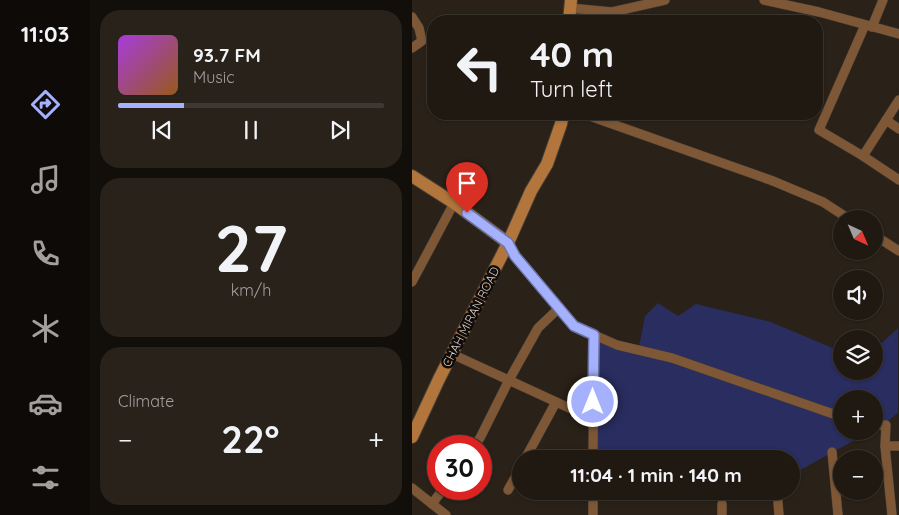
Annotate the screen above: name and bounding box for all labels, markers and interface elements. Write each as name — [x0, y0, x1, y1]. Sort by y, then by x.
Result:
text: 11:03 — [21, 20, 69, 48]
text: 40 m — [530, 32, 614, 76]
icon: left — [447, 35, 512, 100]
text: 93.7 FM — [193, 43, 261, 67]
text: Music — [193, 67, 235, 87]
text: Turn left — [530, 75, 613, 103]
icon: directions — [28, 87, 63, 122]
icon: previous — [148, 116, 176, 144]
icon: pause — [237, 116, 265, 144]
icon: next — [326, 116, 354, 144]
icon: music — [28, 162, 63, 197]
pin — [446, 162, 488, 213]
icon: arrive — [453, 169, 481, 197]
text: 27 — [215, 207, 287, 288]
north arrow — [833, 210, 883, 260]
map controls — [833, 210, 883, 500]
icon: phone — [28, 236, 63, 271]
street label: CHAH MIRAN ROAD — [439, 264, 502, 369]
button: sound — [833, 270, 883, 320]
text: km/h — [231, 280, 271, 300]
icon: climate — [28, 311, 63, 346]
button: layers — [833, 330, 883, 380]
position arrow — [566, 375, 618, 427]
icon: car — [28, 386, 63, 421]
button: + — [833, 390, 883, 440]
text: Climate — [118, 391, 174, 411]
text: 22° — [221, 415, 279, 463]
text: − — [118, 422, 133, 457]
text: + — [368, 422, 384, 457]
speed limit sign: 30 — [427, 435, 492, 500]
button: − — [833, 450, 883, 500]
icon: filters — [28, 460, 63, 495]
text: 11:04 · 1 min · 140 m — [570, 463, 742, 487]

